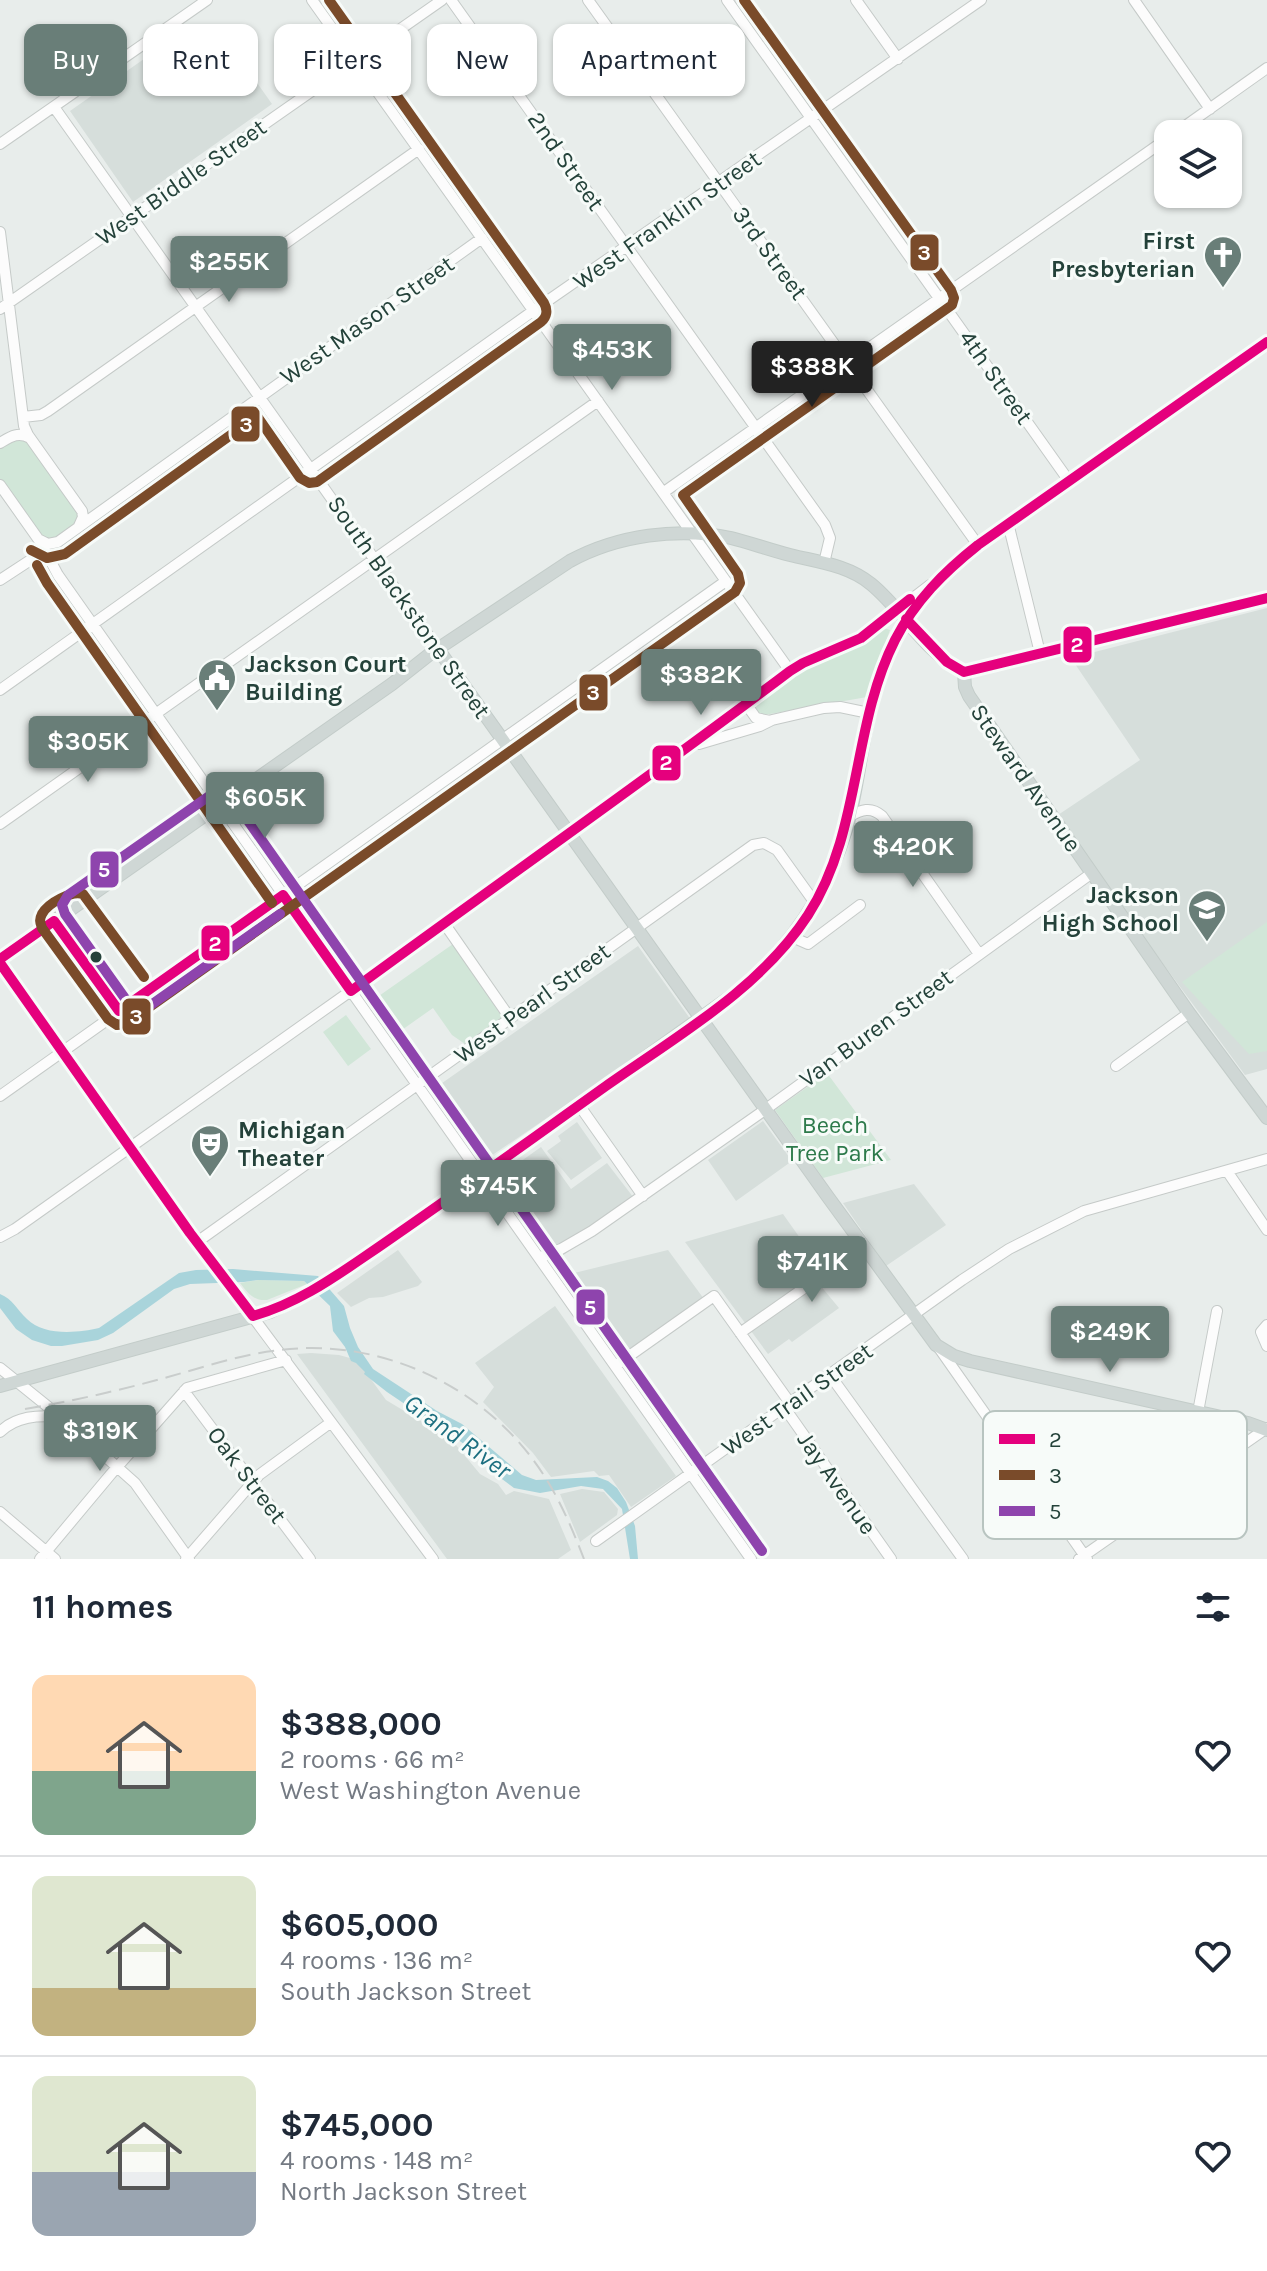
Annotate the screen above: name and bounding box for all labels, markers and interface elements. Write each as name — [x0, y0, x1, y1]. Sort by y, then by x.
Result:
chip: Buy — [24, 24, 127, 96]
chip: Rent — [143, 24, 258, 96]
chip: Filters — [274, 24, 411, 96]
chip: New — [427, 24, 537, 96]
chip: Apartment — [553, 24, 745, 96]
street label: 2nd Street — [522, 106, 610, 216]
street label: West Biddle Street — [90, 113, 272, 251]
map controls — [1154, 120, 1242, 208]
button: layers — [1154, 120, 1242, 208]
street label: West Franklin Street — [568, 145, 766, 295]
street label: 3rd Street — [727, 201, 813, 305]
place label: First Presbyterian — [1051, 227, 1195, 283]
line badge: 3 — [909, 233, 940, 272]
church icon: First Presbyterian — [1202, 234, 1244, 289]
pin: $255K — [173, 236, 285, 304]
text: 3 — [917, 240, 931, 266]
text: $255K — [189, 246, 269, 277]
street label: West Mason Street — [275, 250, 459, 390]
pin: $453K — [556, 324, 668, 392]
street label: 4th Street — [953, 325, 1039, 429]
text: $453K — [571, 334, 653, 365]
pin: $388K — [756, 341, 868, 409]
text: $388K — [770, 351, 854, 382]
line badge: 3 — [230, 405, 261, 443]
text: 3 — [239, 412, 253, 438]
street label: South Blackstone Street — [321, 490, 497, 724]
line badge: 2 — [1062, 625, 1093, 664]
text: 2 — [1070, 632, 1084, 658]
pin: $382K — [645, 649, 757, 717]
place label: Jackson Court Building — [245, 650, 407, 706]
public building icon: Jackson Court Building — [196, 657, 238, 712]
text: $382K — [659, 659, 743, 690]
line badge: 3 — [578, 673, 609, 712]
text: 3 — [586, 680, 600, 706]
street label: Steward Avenue — [965, 699, 1087, 857]
pin: $305K — [32, 716, 144, 784]
text: $305K — [47, 726, 129, 757]
line badge: 2 — [651, 744, 682, 782]
text: 2 — [659, 750, 673, 776]
pin: $605K — [209, 772, 321, 840]
text: $605K — [224, 782, 306, 813]
pin: $420K — [857, 821, 969, 889]
text: $420K — [872, 831, 954, 862]
line badge: 5 — [89, 850, 120, 889]
text: 5 — [98, 857, 110, 883]
place label: Jackson High School — [1042, 881, 1179, 937]
school or university icon: Jackson High School — [1186, 888, 1228, 943]
line badge: 2 — [200, 924, 231, 962]
text: 2 — [208, 931, 222, 957]
street label: West Pearl Street — [448, 937, 616, 1069]
unlabelled marker — [88, 949, 104, 965]
street label: Van Buren Street — [794, 963, 958, 1093]
line badge: 3 — [121, 997, 152, 1036]
text: 3 — [129, 1004, 143, 1030]
park label: Beech Tree Park — [786, 1111, 884, 1167]
place label: Michigan Theater — [238, 1116, 345, 1172]
theatre icon: Michigan Theater — [189, 1123, 231, 1178]
pin: $745K — [442, 1160, 554, 1228]
text: $745K — [459, 1170, 537, 1201]
pin: $741K — [756, 1236, 868, 1304]
text: $741K — [776, 1246, 848, 1277]
line badge: 5 — [575, 1288, 606, 1326]
text: 5 — [584, 1295, 596, 1321]
pin: $249K — [1054, 1306, 1166, 1374]
text: $249K — [1069, 1316, 1151, 1347]
street label: West Trail Street — [716, 1336, 878, 1462]
water label: Grand River — [398, 1387, 518, 1486]
pin: $319K — [44, 1405, 156, 1473]
legend — [983, 1411, 1247, 1539]
text: $319K — [62, 1415, 138, 1446]
street label: Oak Street — [202, 1421, 292, 1529]
street label: Jay Avenue — [791, 1426, 883, 1540]
text: 2 — [1049, 1427, 1062, 1453]
text: 3 — [1049, 1463, 1062, 1489]
text: 5 — [1049, 1499, 1061, 1525]
icon: filters — [1191, 1585, 1235, 1629]
text: 11 homes — [32, 1587, 174, 1627]
text: $388,000 — [280, 1704, 442, 1744]
icon: home — [96, 1707, 192, 1803]
icon: heart — [1191, 1733, 1235, 1777]
text: 2 rooms · 66 m² — [280, 1744, 465, 1775]
text: West Washington Avenue — [280, 1775, 581, 1806]
text: $605,000 — [280, 1905, 438, 1945]
icon: home — [96, 1908, 192, 2004]
icon: heart — [1191, 1934, 1235, 1978]
text: 4 rooms · 136 m² — [280, 1945, 473, 1976]
text: South Jackson Street — [280, 1976, 531, 2007]
text: $745,000 — [280, 2105, 433, 2145]
icon: home — [96, 2108, 192, 2204]
icon: heart — [1191, 2134, 1235, 2178]
text: 4 rooms · 148 m² — [280, 2145, 474, 2176]
text: North Jackson Street — [280, 2176, 527, 2207]

